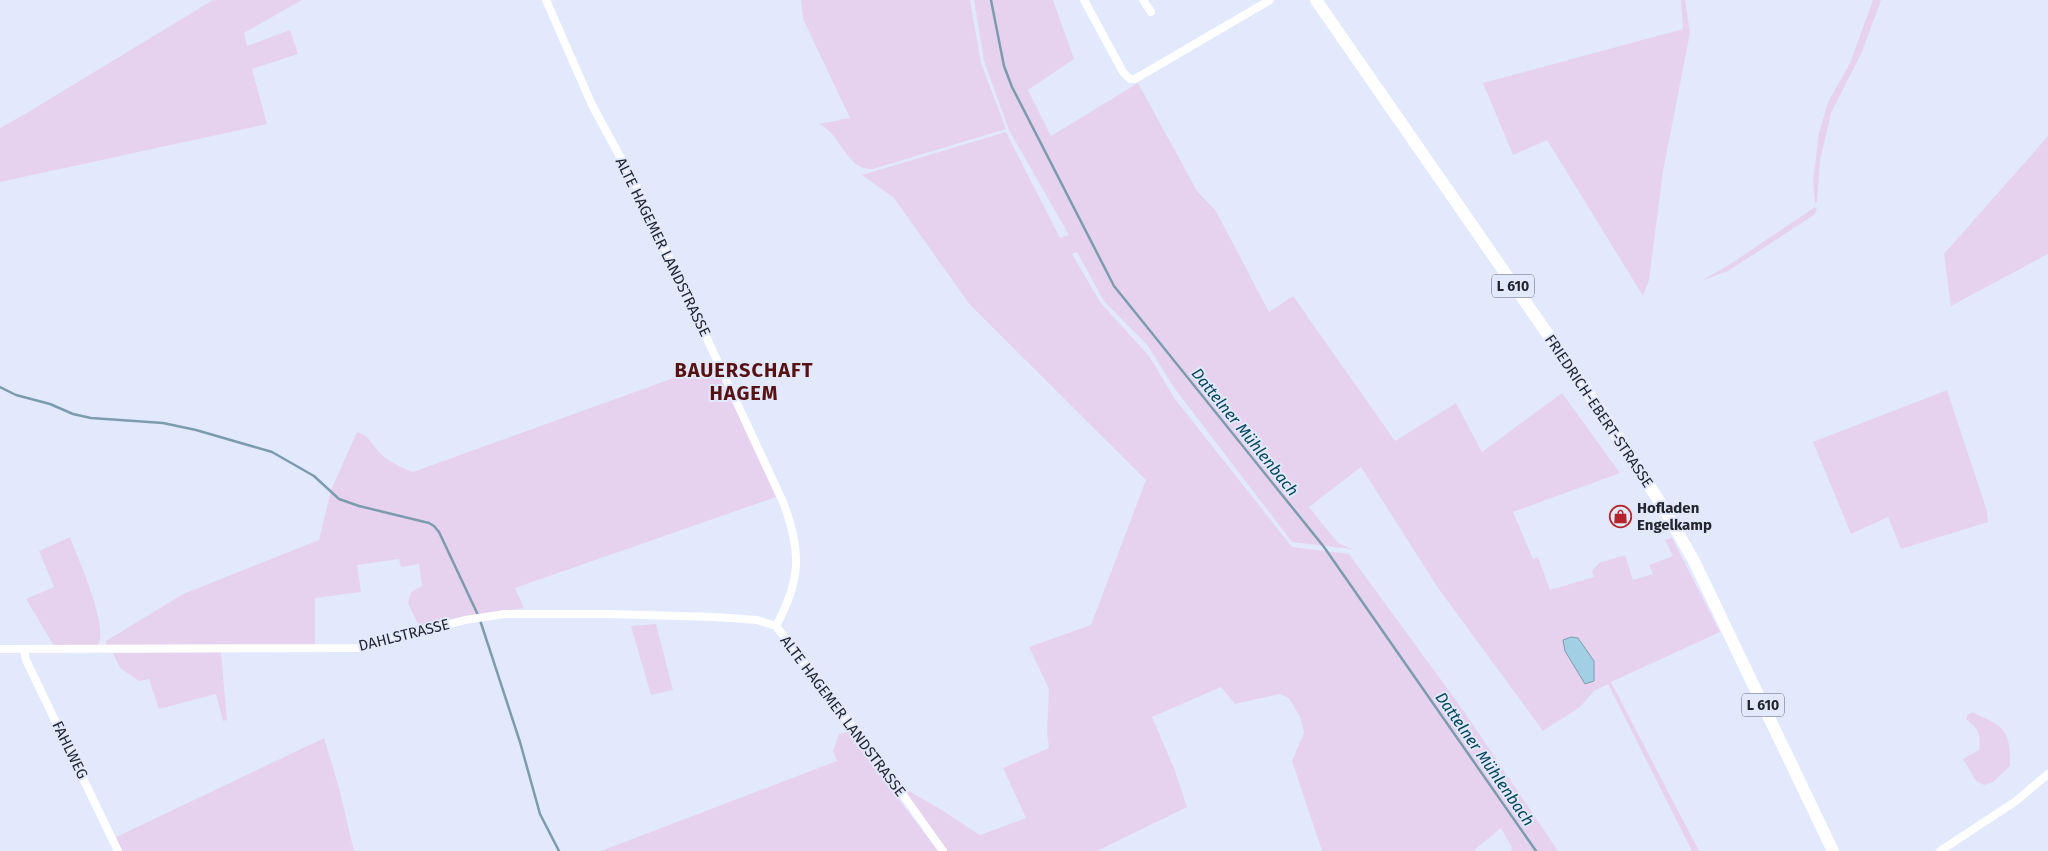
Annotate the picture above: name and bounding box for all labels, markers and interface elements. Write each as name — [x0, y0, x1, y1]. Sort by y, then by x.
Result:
street label: ALTE HAGEMER LANDSTRASSE — [612, 155, 714, 339]
road number: L 610 — [1492, 274, 1534, 298]
street label: FRIEDRICH-EBERT-STRASSE — [1541, 331, 1657, 491]
district label: BAUERSCHAFT HAGEM — [674, 358, 814, 405]
water label: Dattelner Mühlenbach — [1188, 364, 1302, 500]
place label: Hofladen Engelkamp — [1637, 499, 1712, 534]
shop icon: Hofladen Engelkamp — [1609, 505, 1633, 529]
street label: DAHLSTRASSE — [357, 615, 451, 655]
street label: ALTE HAGEMER LANDSTRASSE — [777, 632, 909, 800]
water label: Dattelner Mühlenbach — [1432, 688, 1538, 830]
road number: L 610 — [1742, 694, 1784, 716]
street label: FAHLWEG — [48, 718, 92, 782]

